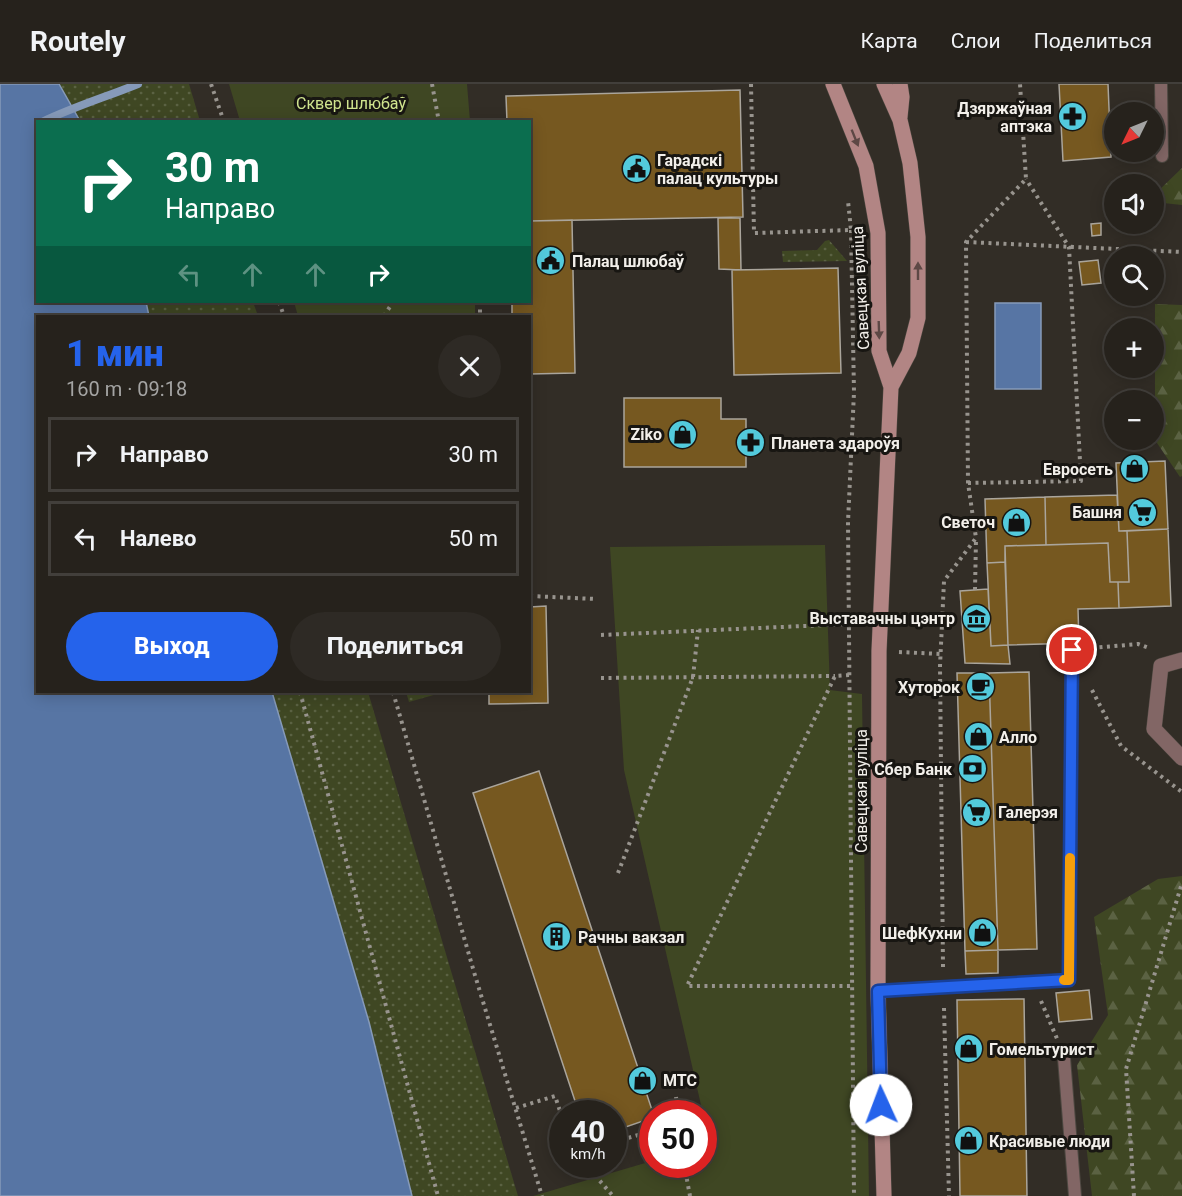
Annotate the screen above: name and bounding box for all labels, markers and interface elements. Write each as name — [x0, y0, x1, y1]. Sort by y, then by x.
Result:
text: Routely — [30, 25, 126, 58]
text: Карта — [861, 29, 918, 53]
text: Слои — [951, 29, 1001, 53]
text: Поделиться — [1034, 29, 1152, 53]
park label: Сквер шлюбаў — [296, 94, 406, 113]
place label: Дзяржаўная аптэка — [957, 99, 1052, 136]
pharmacy icon: Дзяржаўная аптэка — [1057, 101, 1089, 133]
north arrow — [1104, 102, 1164, 162]
map controls — [1104, 102, 1164, 450]
one-way arrow — [851, 129, 860, 147]
text: 30 m — [165, 143, 260, 192]
icon: right — [66, 144, 144, 222]
place label: Гарадскі палац культуры — [657, 151, 778, 188]
public building icon: Гарадскі палац культуры — [620, 153, 652, 185]
button: sound — [1104, 174, 1164, 234]
text: Направо — [165, 193, 275, 225]
street label: Савецкая вуліца — [848, 226, 873, 350]
public building icon: Палац шлюбаў — [535, 245, 567, 277]
button: search — [1104, 246, 1164, 306]
place label: Палац шлюбаў — [572, 252, 685, 271]
icon: left — [173, 258, 206, 291]
icon: ahead — [236, 258, 269, 291]
icon: ahead — [299, 258, 332, 291]
icon: right — [362, 258, 395, 291]
one-way arrow — [913, 262, 923, 281]
button: + — [1104, 318, 1164, 378]
one-way arrow — [874, 320, 883, 339]
text: 1 мин — [66, 333, 164, 375]
button: close — [438, 335, 501, 398]
text: 160 m · 09:18 — [66, 377, 187, 401]
button: − — [1104, 390, 1164, 450]
shop icon: Ziko — [667, 418, 699, 450]
place label: Ziko — [630, 425, 662, 444]
pharmacy icon: Планета здароўя — [734, 427, 766, 459]
place label: Планета здароўя — [771, 434, 900, 453]
icon: right — [69, 438, 102, 471]
text: Направо — [120, 442, 209, 467]
text: 30 m — [449, 442, 498, 467]
shop icon: Евросеть — [1118, 453, 1150, 485]
place label: Евросеть — [1043, 460, 1113, 479]
supermarket icon: Башня — [1127, 496, 1159, 528]
place label: Башня — [1072, 503, 1122, 522]
shop icon: Светоч — [1000, 506, 1032, 538]
place label: Светоч — [941, 513, 995, 532]
icon: left — [69, 522, 102, 555]
text: Налево — [120, 526, 197, 551]
text: 50 m — [449, 526, 498, 551]
museum icon: Выставачны цэнтр — [960, 602, 992, 634]
place label: Выставачны цэнтр — [810, 609, 955, 628]
button: Выход — [66, 612, 278, 681]
button: Поделиться — [290, 612, 501, 681]
pin — [1046, 624, 1097, 675]
icon: arrive — [1055, 633, 1088, 666]
cafe icon: Хуторок — [965, 671, 997, 703]
place label: Хуторок — [898, 678, 961, 697]
shop icon: Алло — [962, 721, 994, 753]
place label: Алло — [999, 728, 1037, 747]
street label: Савецкая вуліца — [852, 729, 871, 853]
bank icon: Сбер Банк — [957, 753, 989, 785]
place label: Сбер Банк — [874, 760, 953, 779]
supermarket icon: Галерэя — [961, 796, 993, 828]
place label: Галерэя — [998, 803, 1058, 822]
shop icon: ШефКухни — [967, 917, 999, 949]
building icon: Рачны вакзал — [541, 921, 573, 953]
place label: ШефКухни — [882, 924, 962, 943]
place label: Рачны вакзал — [578, 928, 684, 947]
shop icon: Гомельтурист — [952, 1033, 984, 1065]
place label: Гомельтурист — [989, 1040, 1094, 1059]
shop icon: МТС — [626, 1064, 658, 1096]
place label: МТС — [663, 1071, 697, 1090]
position arrow — [849, 1073, 913, 1137]
speed limit sign: 50 — [639, 1100, 717, 1178]
text: 40 — [571, 1114, 605, 1149]
shop icon: Красивые люди — [952, 1125, 984, 1157]
place label: Красивые люди — [989, 1132, 1110, 1151]
text: km/h — [570, 1145, 606, 1163]

